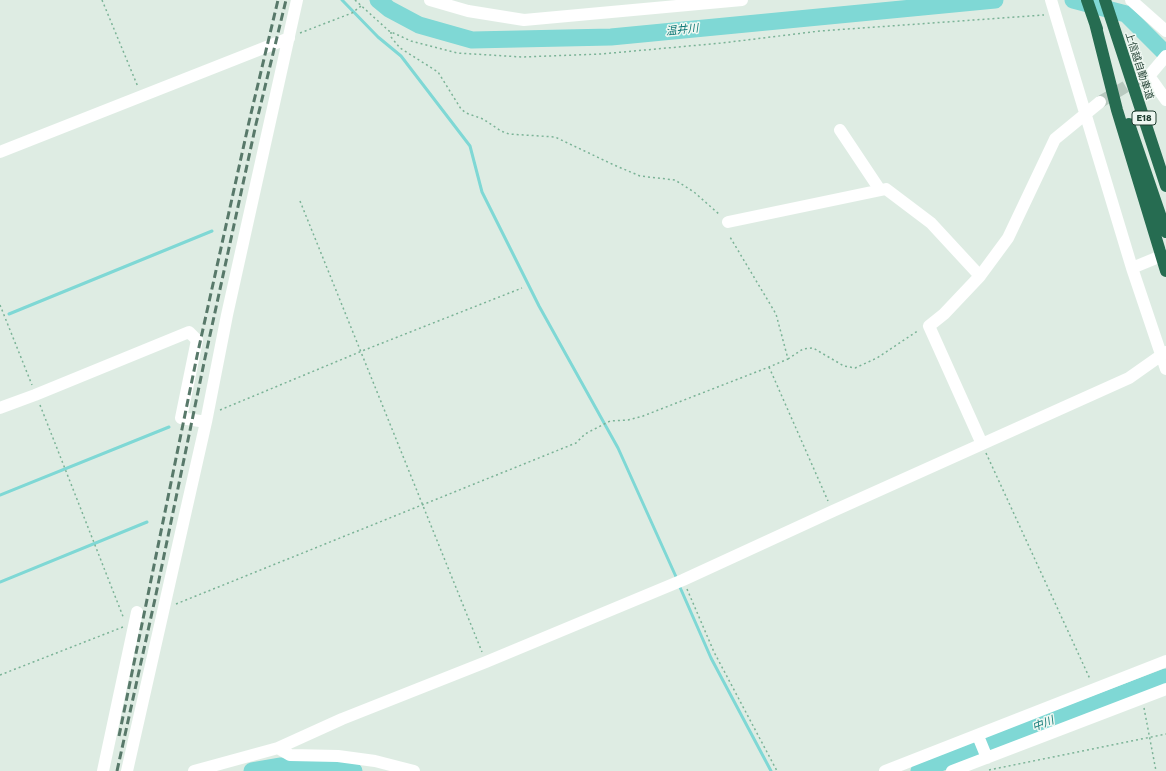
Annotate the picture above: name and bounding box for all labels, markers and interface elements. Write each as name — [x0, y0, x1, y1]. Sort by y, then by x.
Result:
water label: 温井川 — [665, 22, 699, 38]
street label: 上信越自動車道 — [1122, 31, 1156, 101]
road number: E18 — [1132, 111, 1156, 125]
water label: 中川 — [1030, 714, 1056, 734]

